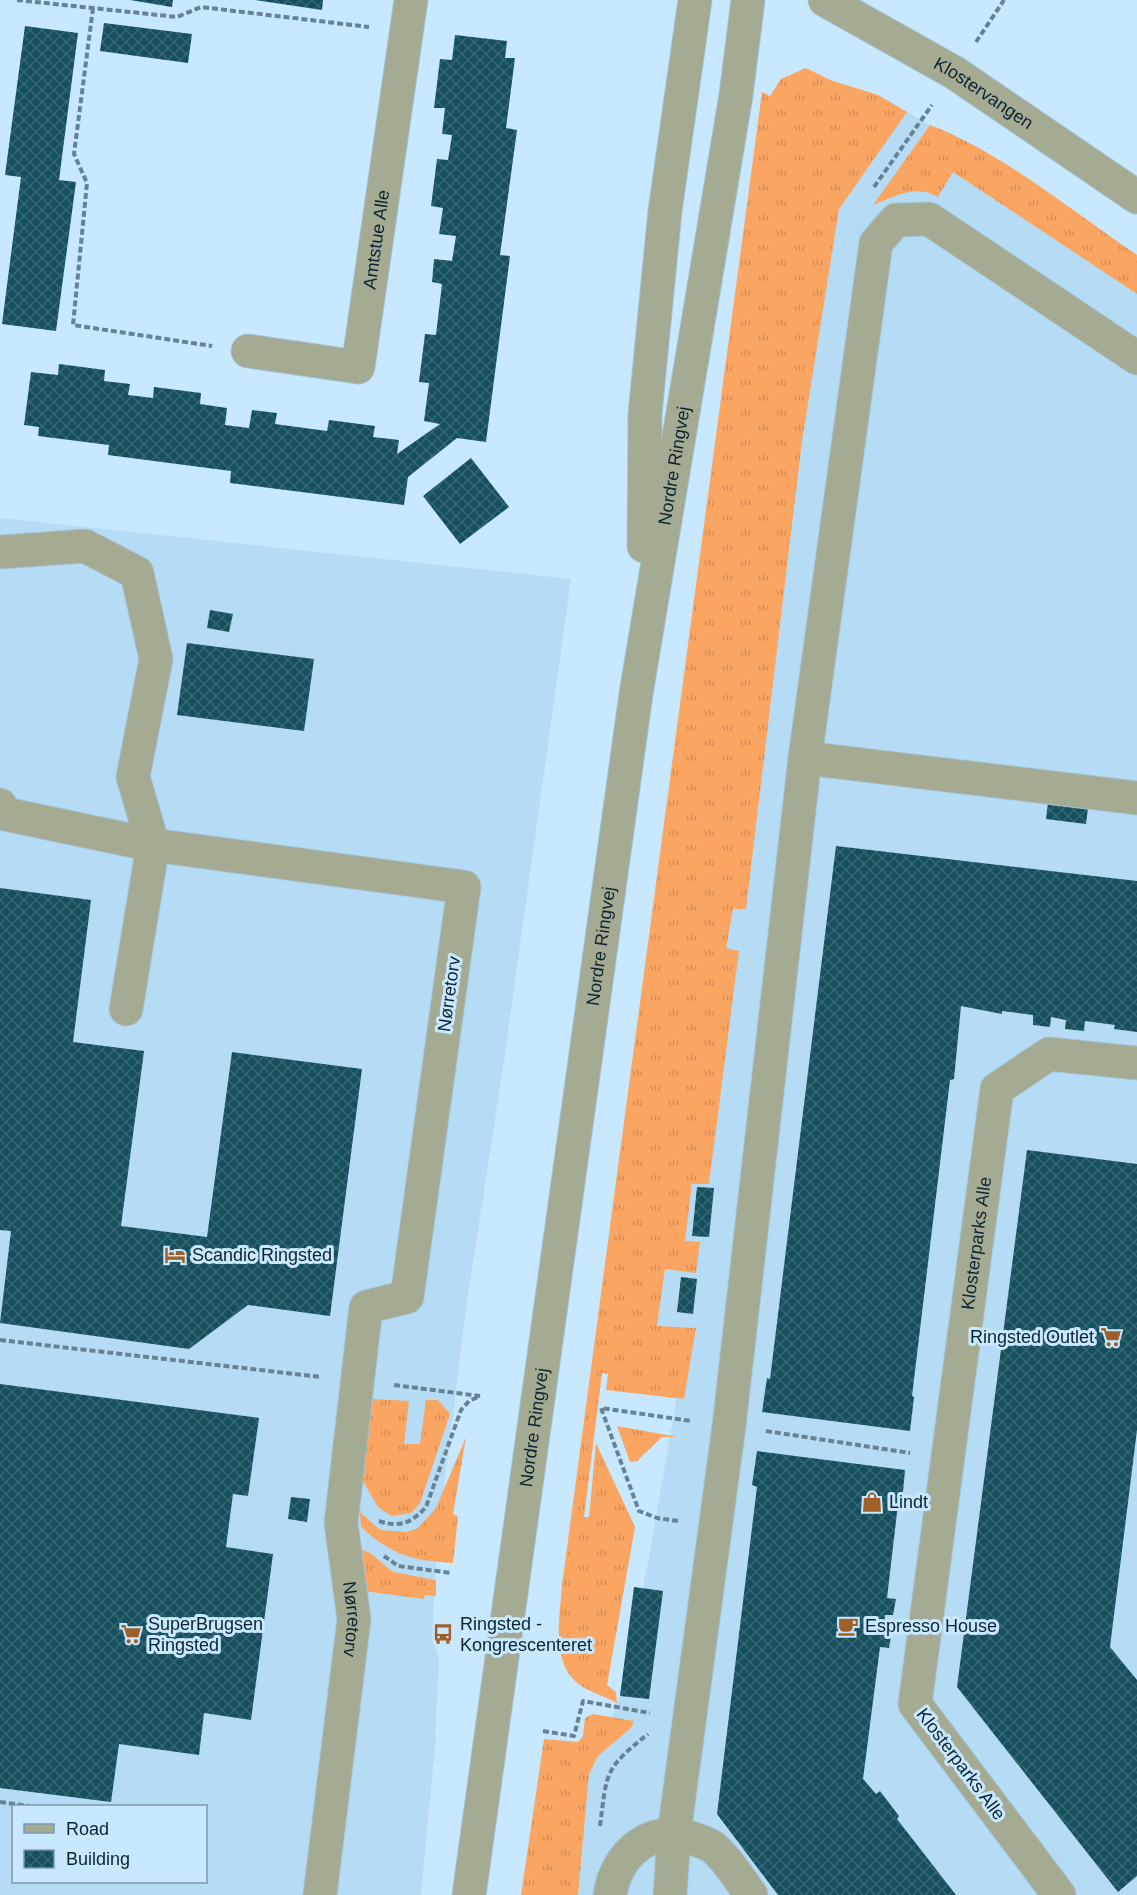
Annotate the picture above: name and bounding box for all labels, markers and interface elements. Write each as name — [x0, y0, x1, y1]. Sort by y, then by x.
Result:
street label: Klostervangen — [930, 53, 1037, 133]
street label: Amtstue Alle — [359, 189, 393, 290]
street label: Nordre Ringvej — [654, 405, 694, 527]
street label: Nordre Ringvej — [583, 885, 619, 1007]
street label: Nørretorv — [434, 955, 464, 1033]
street label: Klosterparks Alle — [958, 1175, 995, 1311]
hotel icon: Scandic Ringsted — [163, 1243, 187, 1267]
place label: Scandic Ringsted — [192, 1245, 332, 1265]
supermarket icon: Ringsted Outlet — [1099, 1325, 1123, 1349]
place label: Ringsted Outlet — [970, 1327, 1094, 1347]
street label: Nordre Ringvej — [516, 1367, 552, 1488]
shop icon: Lindt — [860, 1490, 884, 1514]
place label: Lindt — [889, 1492, 928, 1512]
street label: Nørretorv — [339, 1580, 364, 1658]
place label: SuperBrugsen Ringsted — [148, 1614, 263, 1655]
place label: Ringsted - Kongrescenteret — [460, 1614, 592, 1655]
cafe icon: Espresso House — [836, 1614, 860, 1638]
place label: Espresso House — [865, 1616, 997, 1636]
supermarket icon: SuperBrugsen Ringsted — [119, 1622, 143, 1646]
bus stop icon: Ringsted - Kongrescenteret — [431, 1622, 455, 1646]
street label: Klosterparks Alle — [913, 1704, 1009, 1824]
legend — [12, 1805, 207, 1883]
text: Road — [66, 1819, 109, 1839]
text: Building — [66, 1849, 130, 1869]

